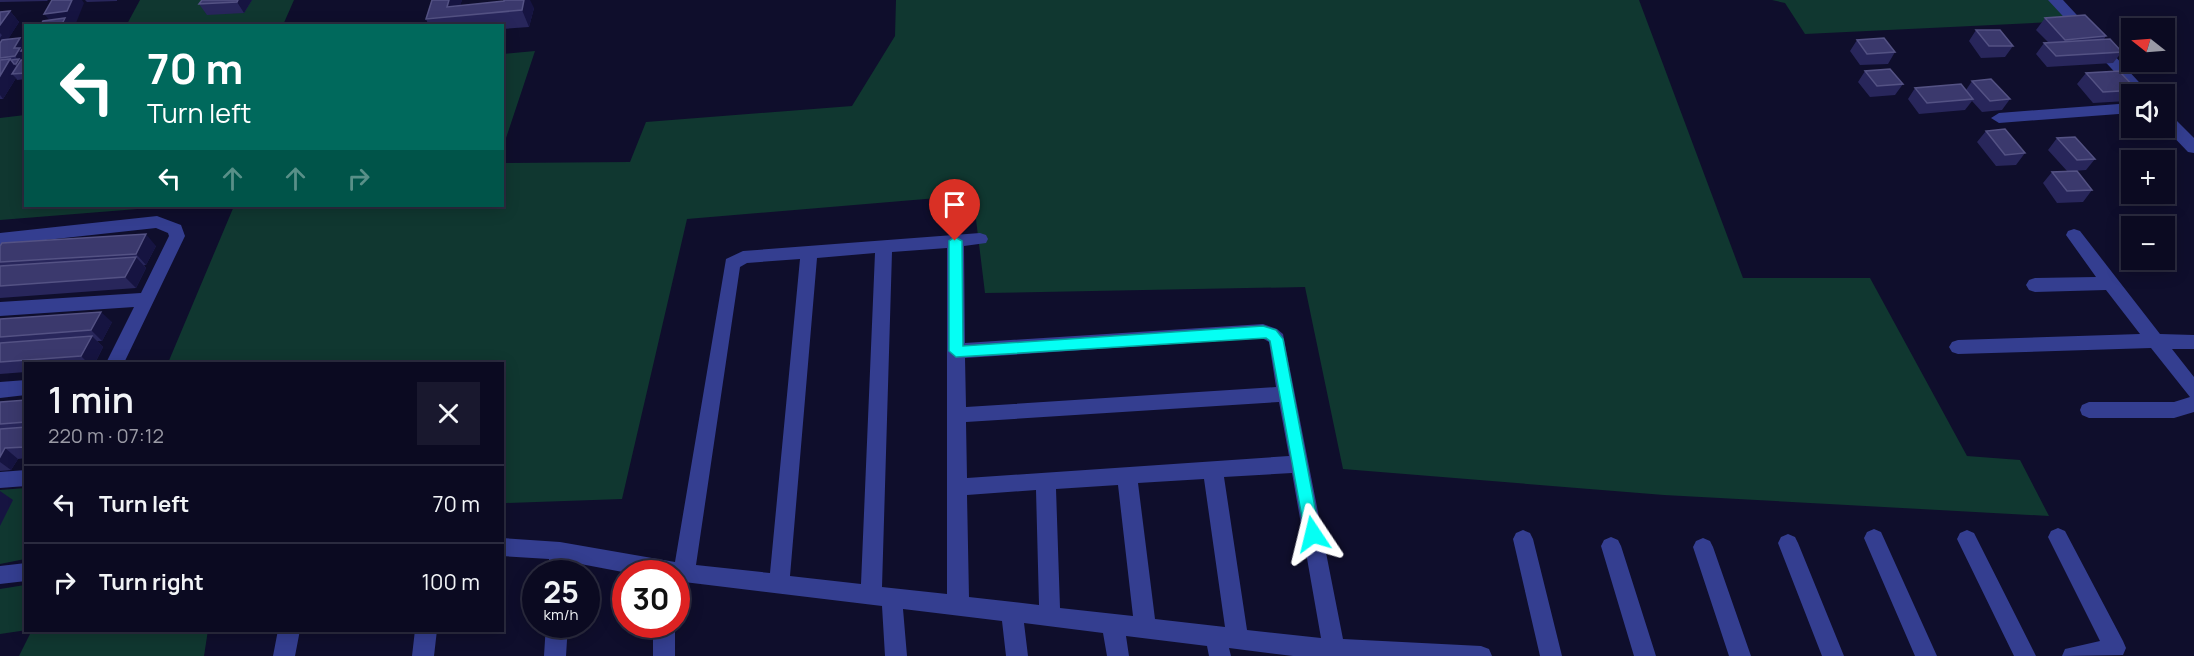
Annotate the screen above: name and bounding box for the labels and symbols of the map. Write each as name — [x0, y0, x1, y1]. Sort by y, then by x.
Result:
north arrow — [2121, 18, 2175, 72]
pin — [929, 179, 980, 241]
position arrow — [1281, 502, 1345, 566]
speed limit sign: 30 — [612, 560, 690, 638]

